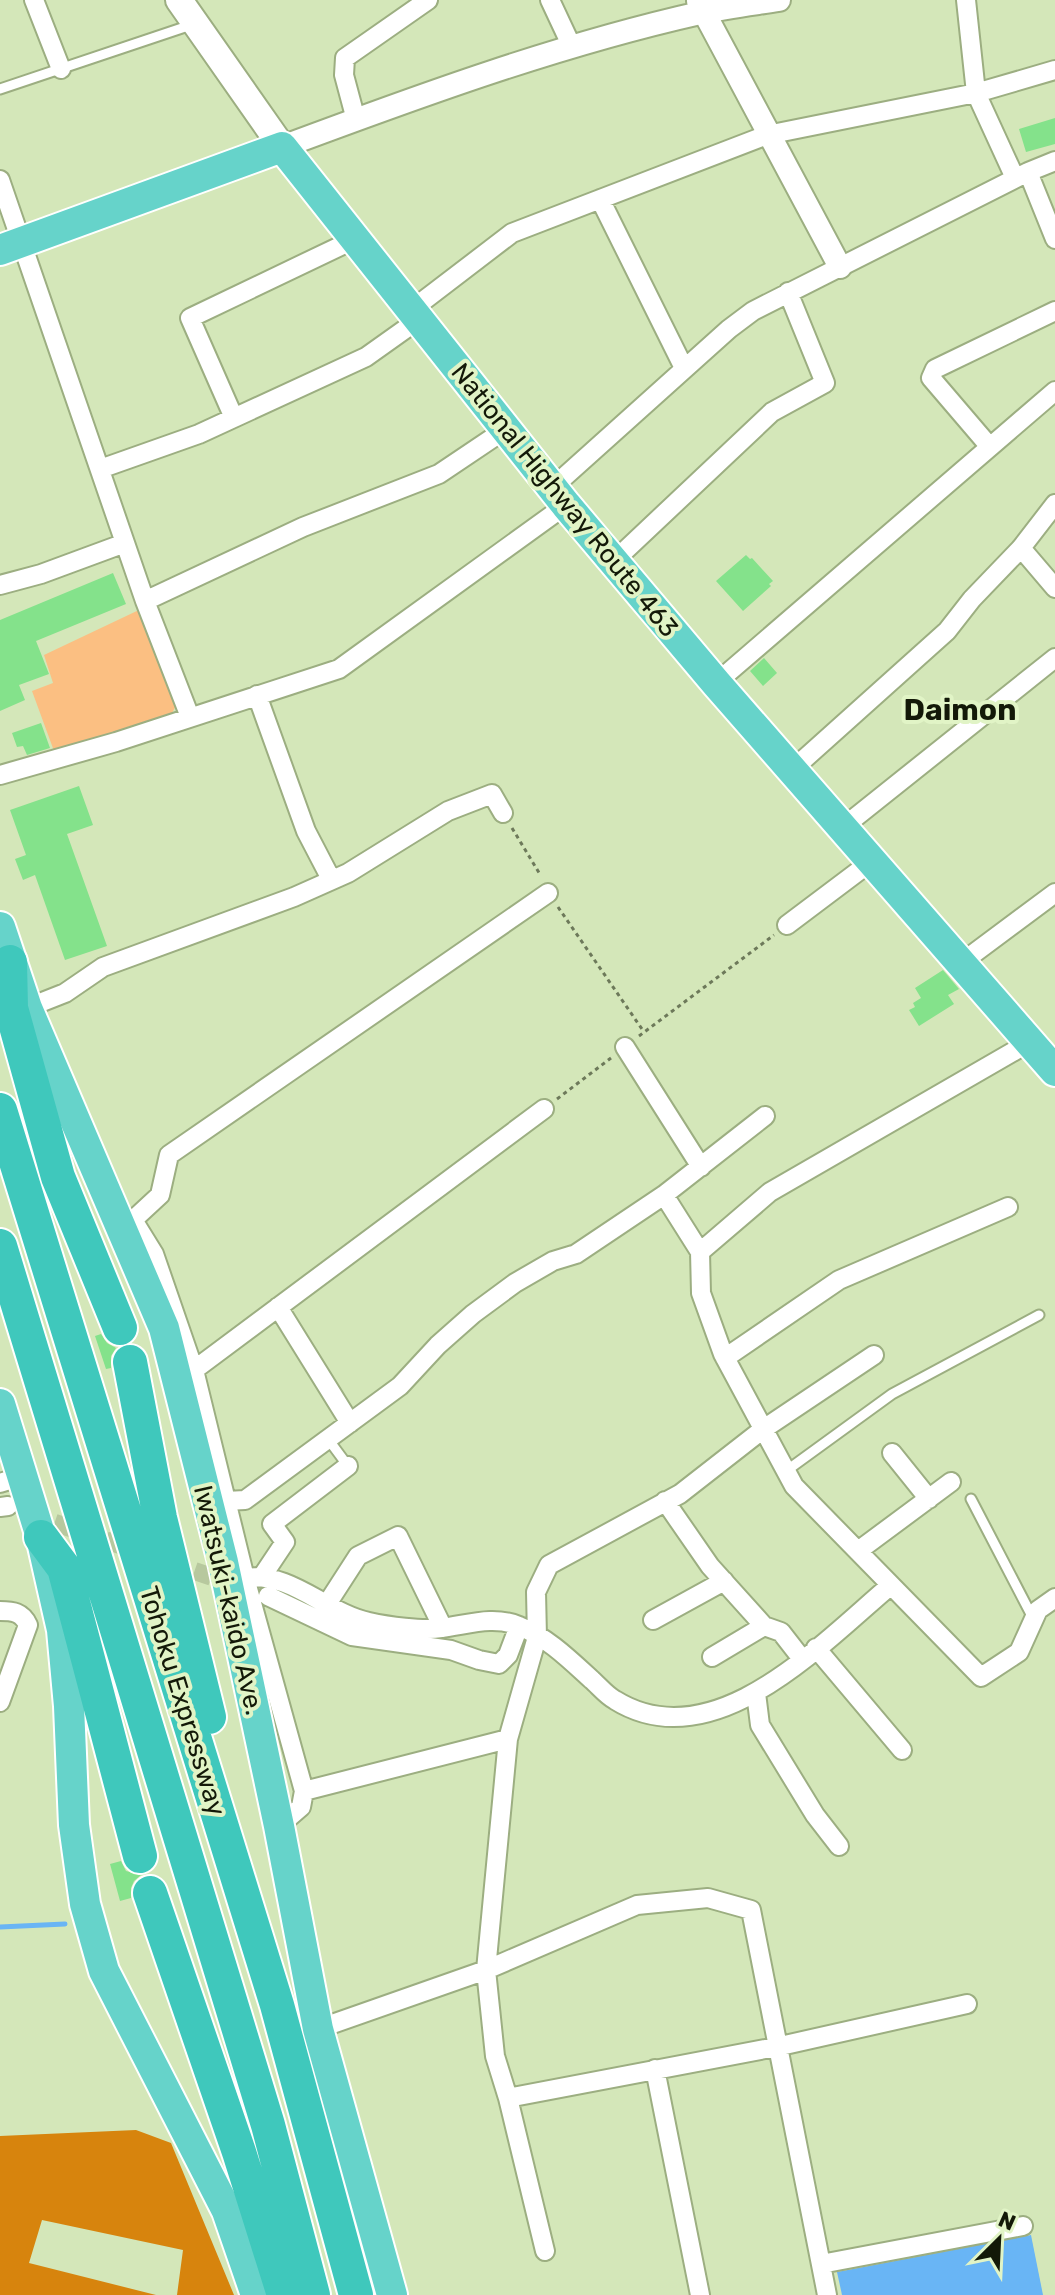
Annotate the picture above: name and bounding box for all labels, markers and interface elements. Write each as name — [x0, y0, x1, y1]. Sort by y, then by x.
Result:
street label: National Highway Route 463 — [445, 357, 685, 643]
district label: Daimon — [904, 692, 1016, 728]
street label: Iwatsuki-kaido Ave. — [187, 1482, 270, 1718]
street label: Tohoku Expressway — [133, 1583, 232, 1820]
north arrow — [959, 2199, 1039, 2279]
text: N — [994, 2206, 1020, 2237]

